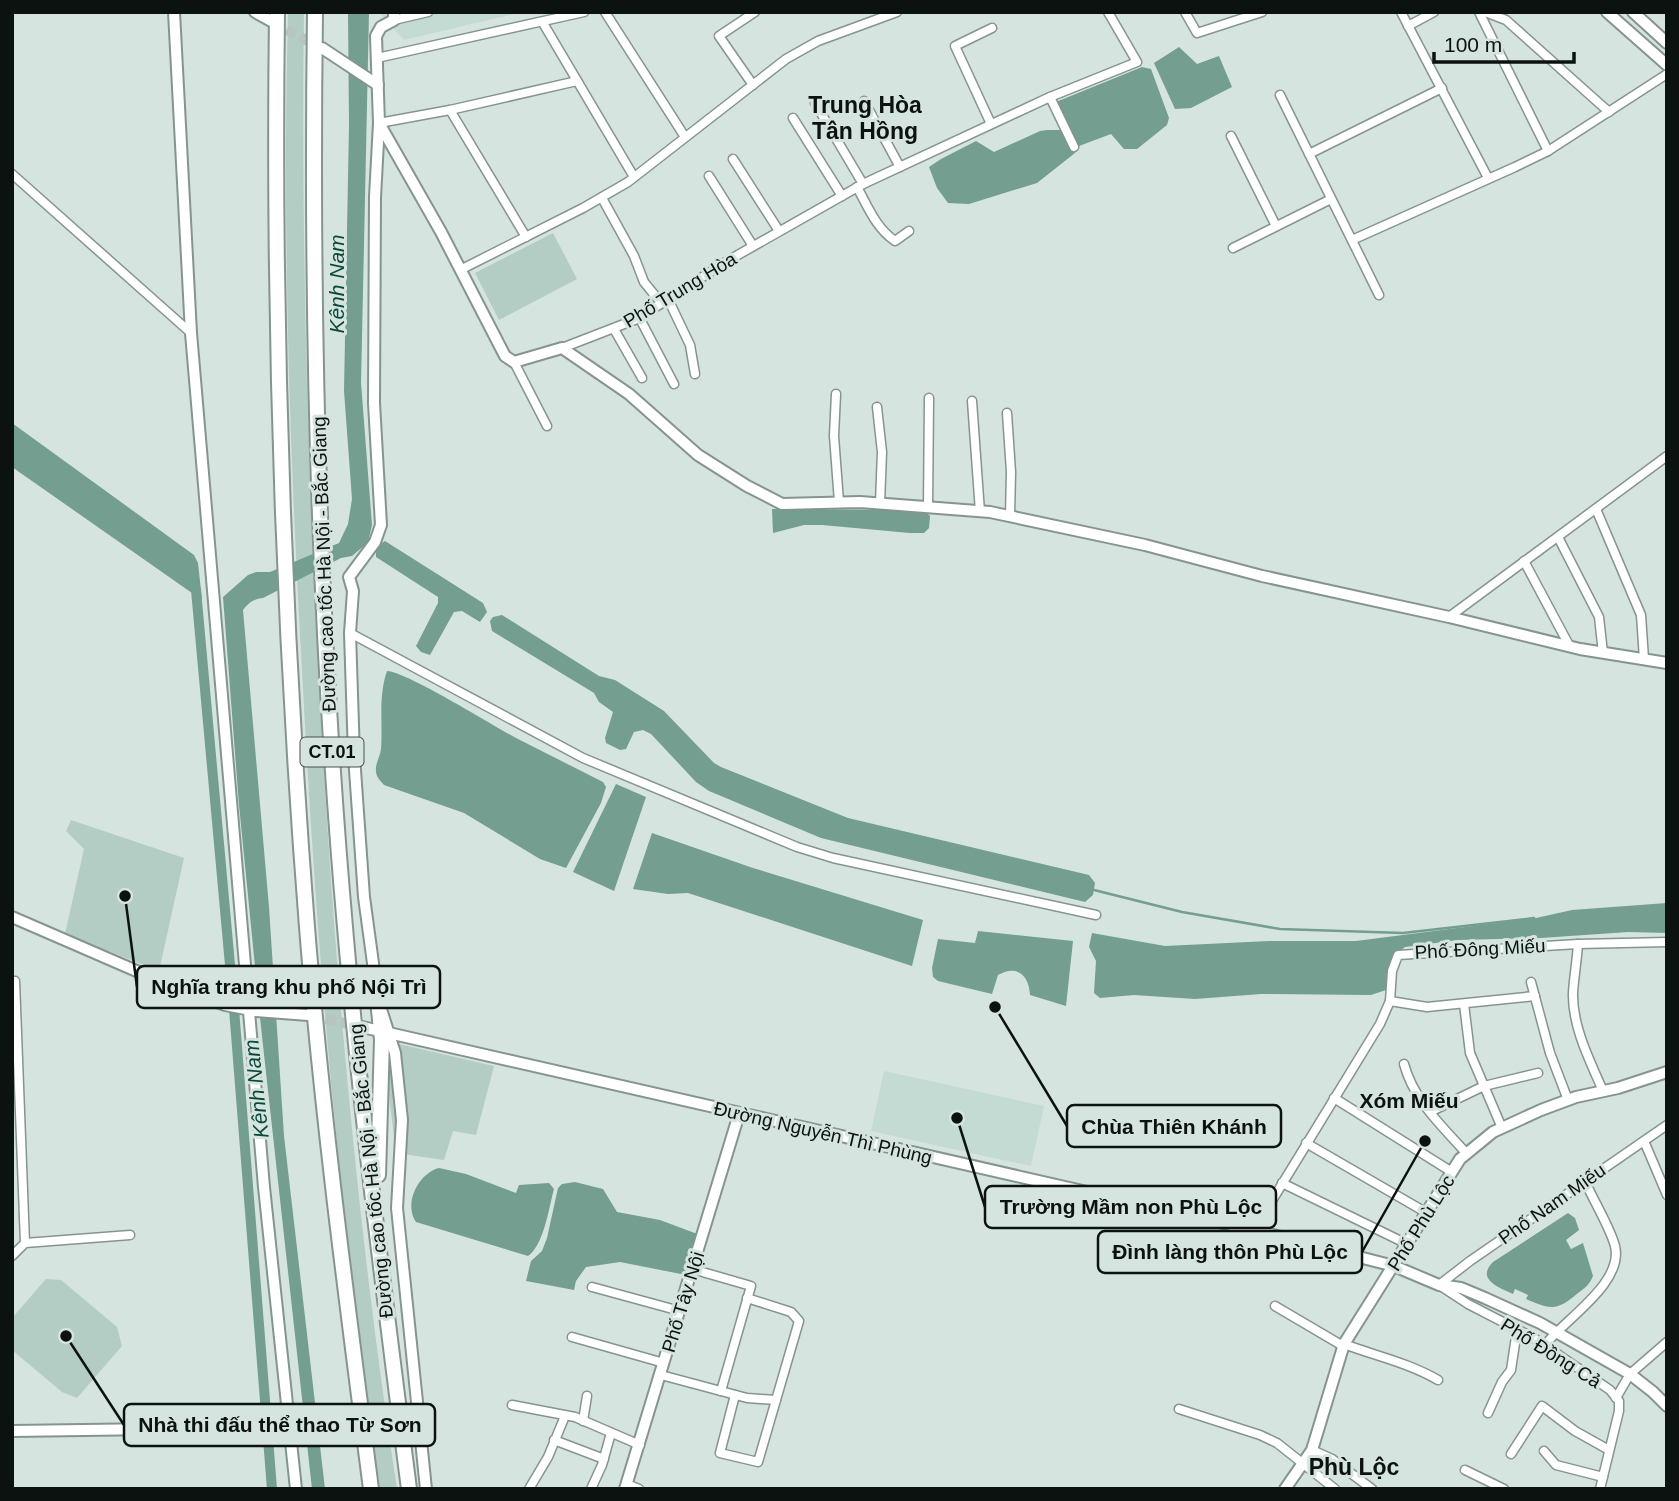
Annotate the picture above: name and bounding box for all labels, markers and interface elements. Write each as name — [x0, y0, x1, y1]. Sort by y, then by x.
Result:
scale bar — [1434, 21, 1574, 65]
text: 100 m — [1444, 33, 1502, 56]
district label: Trung Hòa Tân Hồng — [808, 92, 922, 144]
water label: Kênh Nam — [325, 234, 348, 334]
street label: Phố Trung Hòa — [620, 248, 741, 332]
street label: Đường cao tốc Hà Nội - Bắc Giang — [308, 416, 340, 712]
road number: CT.01 — [300, 738, 364, 766]
street label: Phố Đông Miếu — [1414, 935, 1546, 963]
callout: Nghĩa trang khu phố Nội Trì — [137, 966, 440, 1008]
text: Nghĩa trang khu phố Nội Trì — [151, 975, 427, 998]
street label: Đường cao tốc Hà Nội - Bắc Giang — [345, 1023, 397, 1319]
water label: Kênh Nam — [239, 1038, 273, 1140]
district label: Xóm Miếu — [1359, 1089, 1459, 1112]
street label: Đường Nguyễn Thì Phùng — [712, 1098, 934, 1168]
callout: Chùa Thiên Khánh — [1067, 1105, 1281, 1147]
text: Chùa Thiên Khánh — [1081, 1115, 1267, 1138]
street label: Phố Nam Miếu — [1495, 1159, 1609, 1249]
street label: Phố Phù Lộc — [1383, 1171, 1459, 1275]
callout: Trường Mầm non Phù Lộc — [985, 1186, 1276, 1228]
text: Trường Mầm non Phù Lộc — [1000, 1195, 1262, 1218]
callout: Đình làng thôn Phù Lộc — [1098, 1231, 1362, 1273]
text: Đình làng thôn Phù Lộc — [1112, 1240, 1348, 1263]
street label: Phố Tây Nội — [658, 1249, 708, 1355]
street label: Phố Đồng Cả — [1497, 1314, 1605, 1392]
callout: Nhà thi đấu thể thao Từ Sơn — [124, 1404, 435, 1446]
text: Nhà thi đấu thể thao Từ Sơn — [138, 1413, 422, 1436]
district label: Phù Lộc — [1309, 1454, 1400, 1480]

